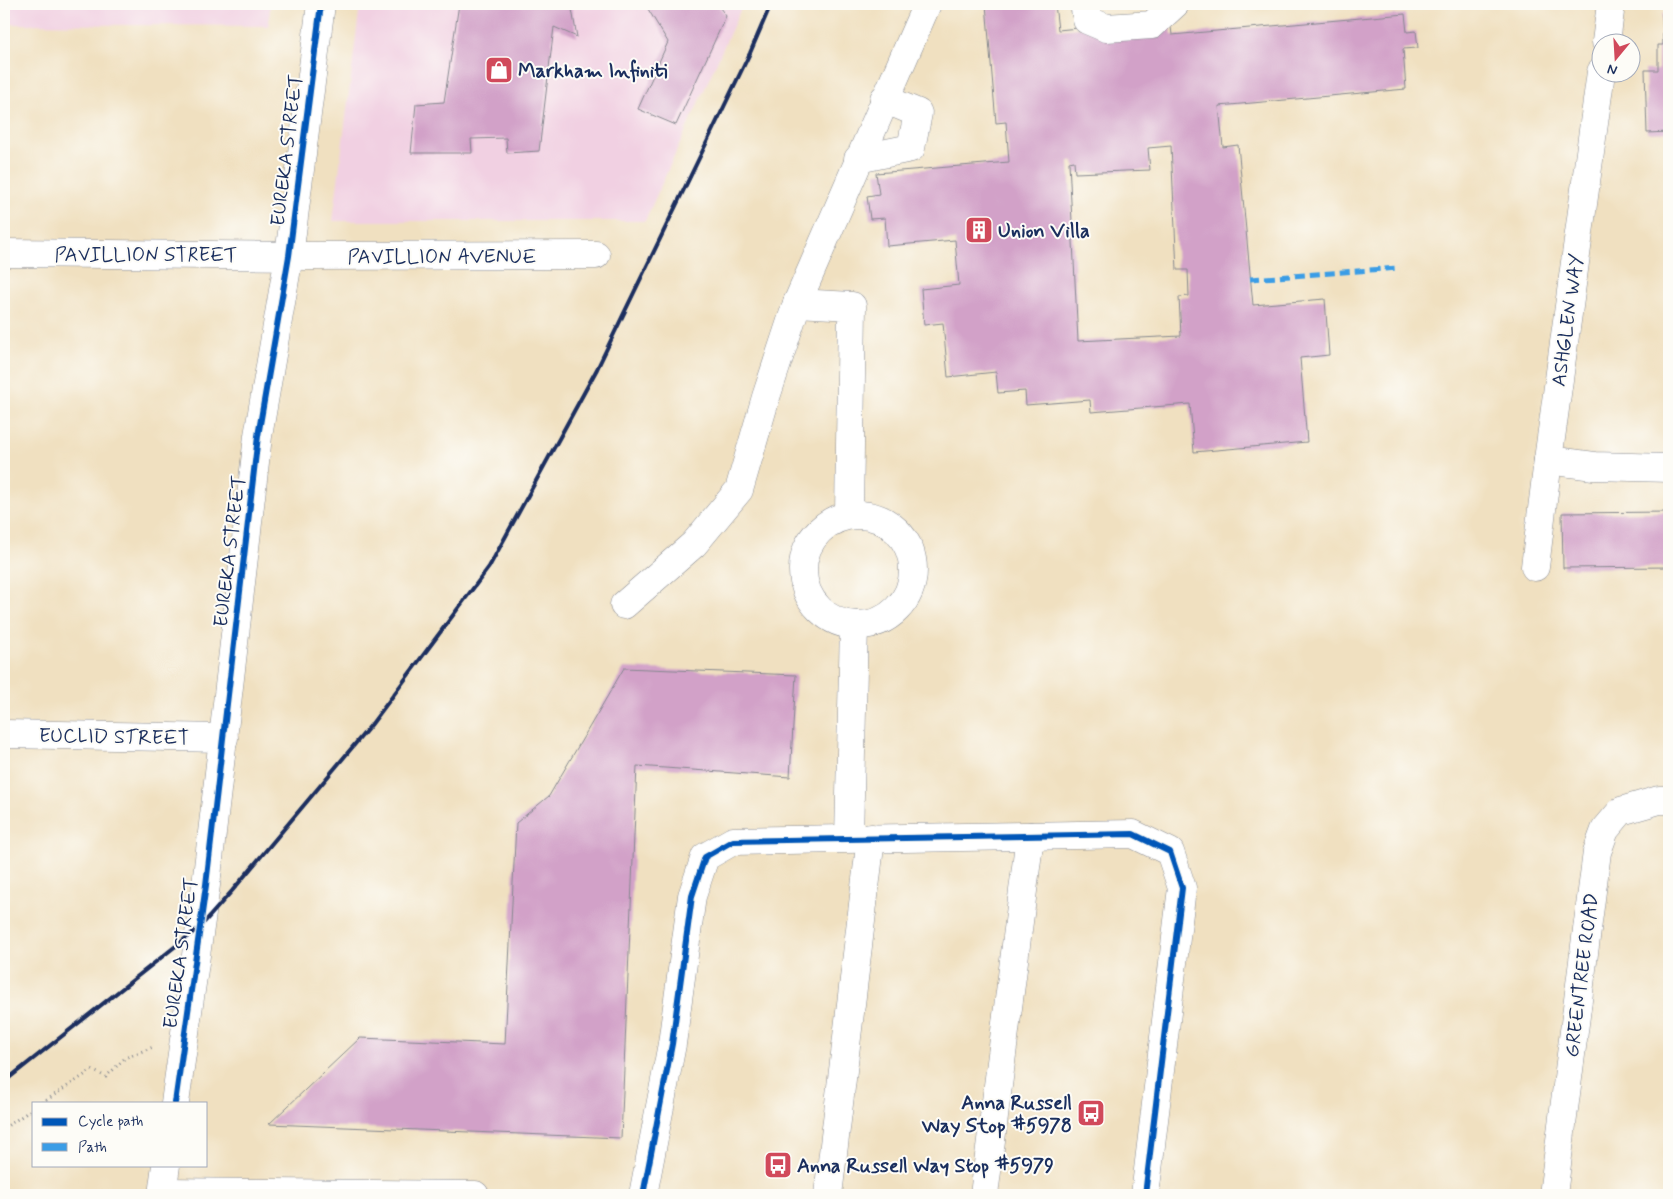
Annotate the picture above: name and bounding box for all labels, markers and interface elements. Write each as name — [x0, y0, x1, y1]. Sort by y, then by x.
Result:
north arrow — [1590, 32, 1640, 82]
shop icon: Markham Infiniti — [484, 55, 514, 85]
place label: Markham Infiniti — [518, 58, 667, 85]
text: N — [1605, 59, 1620, 79]
street label: EUREKA STREET — [265, 73, 310, 228]
building icon: Union Villa — [964, 215, 994, 245]
place label: Union Villa — [998, 218, 1090, 245]
street label: PAVILLION STREET — [54, 242, 238, 269]
street label: PAVILLION AVENUE — [348, 244, 536, 271]
street label: ASHGLEN WAY — [1546, 252, 1591, 388]
street label: EUREKA STREET — [208, 474, 253, 629]
street label: EUCLID STREET — [39, 723, 189, 752]
street label: EUREKA STREET — [157, 876, 205, 1031]
street label: GREENTREE ROAD — [1559, 891, 1606, 1059]
place label: Anna Russell Way Stop #5978 — [921, 1090, 1072, 1140]
bus stop icon: Anna Russell Way Stop #5978 — [1076, 1098, 1106, 1128]
legend — [32, 1102, 208, 1166]
text: Cycle path — [78, 1112, 143, 1132]
text: Path — [78, 1138, 107, 1158]
bus stop icon: Anna Russell Way Stop #5979 — [763, 1150, 793, 1180]
place label: Anna Russell Way Stop #5979 — [797, 1153, 1054, 1180]

